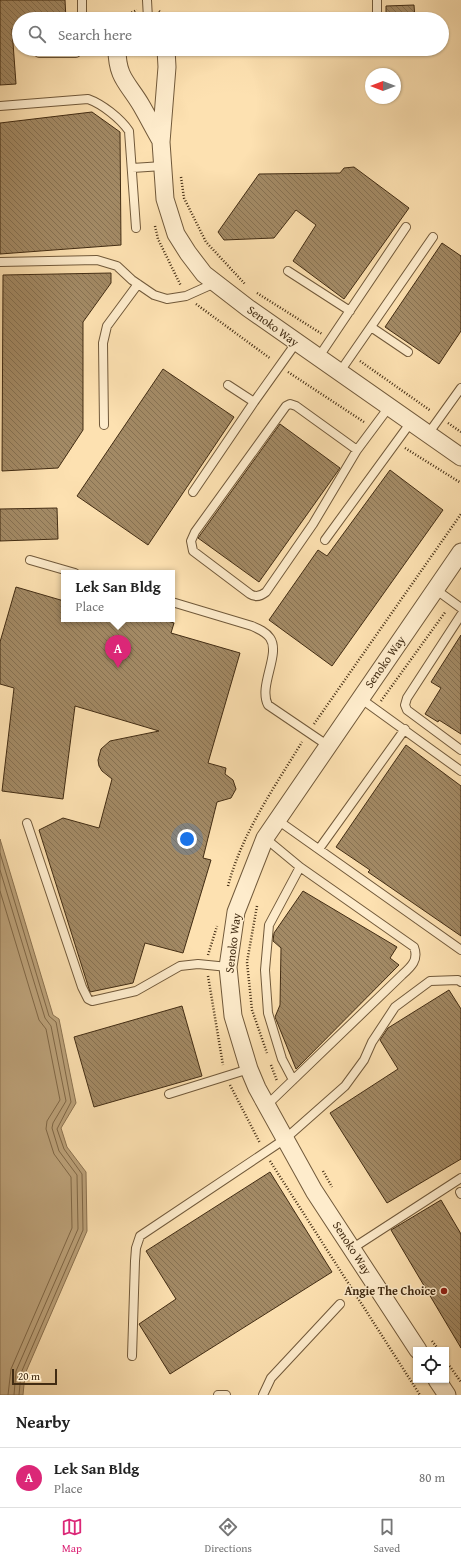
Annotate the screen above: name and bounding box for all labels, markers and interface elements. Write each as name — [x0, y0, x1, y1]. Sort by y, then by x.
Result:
search box — [12, 12, 449, 56]
icon: search — [26, 23, 48, 45]
text: Search here — [58, 24, 132, 45]
north arrow — [365, 68, 401, 104]
street label: Senoko Way — [244, 301, 303, 350]
popup — [61, 570, 175, 622]
text: Lek San Bldg — [75, 576, 161, 597]
text: Place — [75, 597, 104, 616]
street label: Senoko Way — [360, 632, 409, 691]
pin: A — [105, 635, 131, 668]
your location — [177, 829, 197, 849]
street label: Senoko Way — [220, 912, 245, 974]
street label: Senoko Way — [329, 1218, 376, 1278]
place label: Angie The Choice — [345, 1282, 436, 1299]
marker: Angie The Choice — [439, 1286, 449, 1296]
map controls — [413, 1347, 449, 1383]
button: locate — [413, 1347, 449, 1383]
scale bar — [12, 1367, 57, 1386]
text: 20 m — [18, 1368, 40, 1384]
text: Nearby — [16, 1409, 70, 1434]
text: Lek San Bldg — [54, 1458, 139, 1479]
text: A — [25, 1468, 33, 1487]
text: 80 m — [419, 1468, 445, 1487]
text: Place — [54, 1479, 83, 1498]
tab: Map — [61, 1516, 83, 1556]
tab: Directions — [205, 1516, 252, 1556]
tab: Saved — [373, 1516, 400, 1556]

